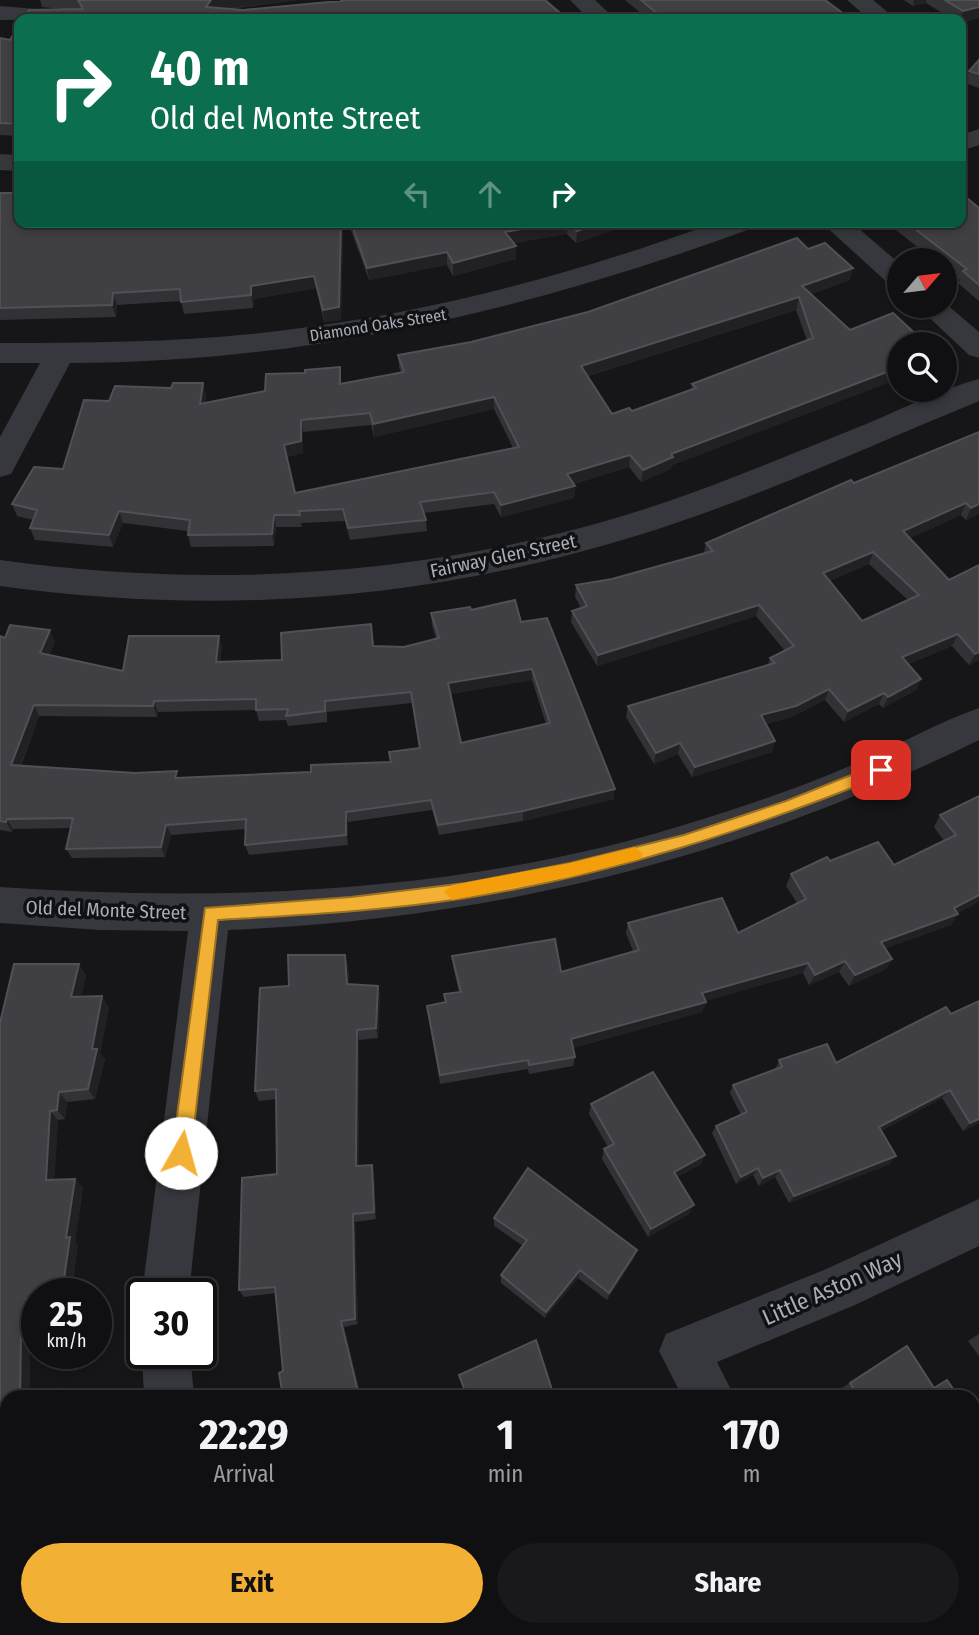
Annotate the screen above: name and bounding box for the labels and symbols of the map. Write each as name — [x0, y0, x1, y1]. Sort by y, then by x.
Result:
north arrow — [887, 248, 957, 318]
street label: Diamond Oaks Street — [309, 305, 448, 345]
street label: Fairway Glen Street — [428, 529, 579, 583]
pin — [851, 740, 911, 800]
street label: Old del Monte Street — [25, 896, 187, 924]
position arrow — [144, 1116, 218, 1190]
street label: Little Aston Way — [758, 1244, 907, 1331]
speed limit sign: 30 — [126, 1278, 217, 1369]

